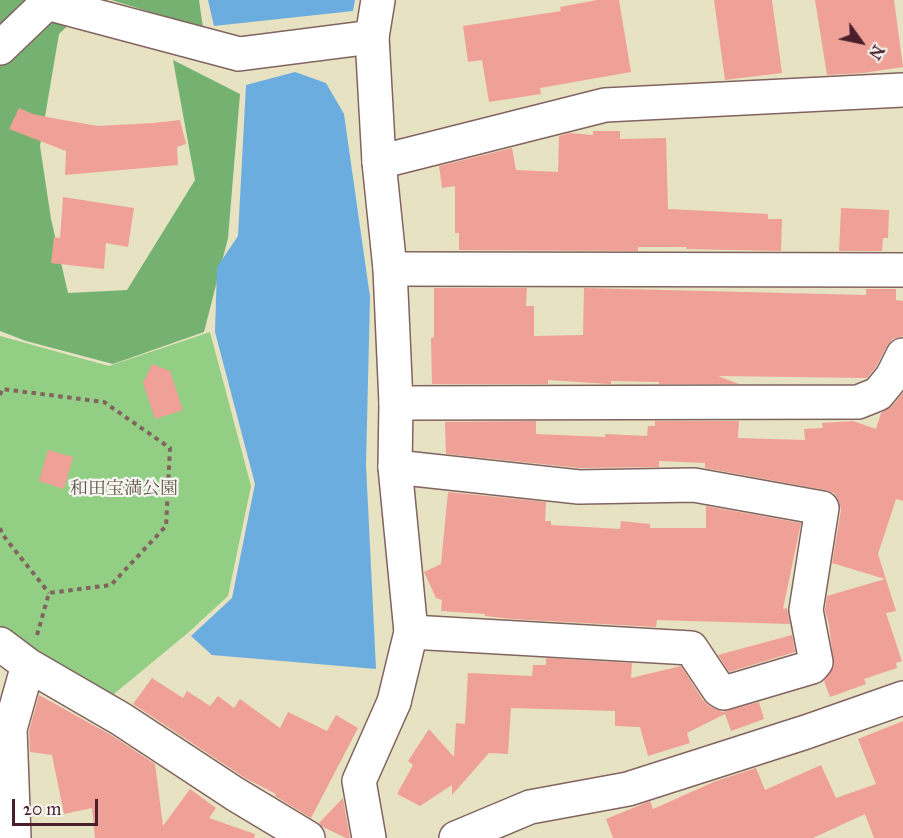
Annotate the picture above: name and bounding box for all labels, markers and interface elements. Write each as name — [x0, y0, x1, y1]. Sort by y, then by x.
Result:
north arrow — [831, 12, 891, 72]
text: N — [865, 41, 888, 63]
park label: 和田宝満公園 — [70, 479, 178, 501]
scale bar — [15, 787, 100, 825]
text: 20 m — [23, 798, 61, 820]

